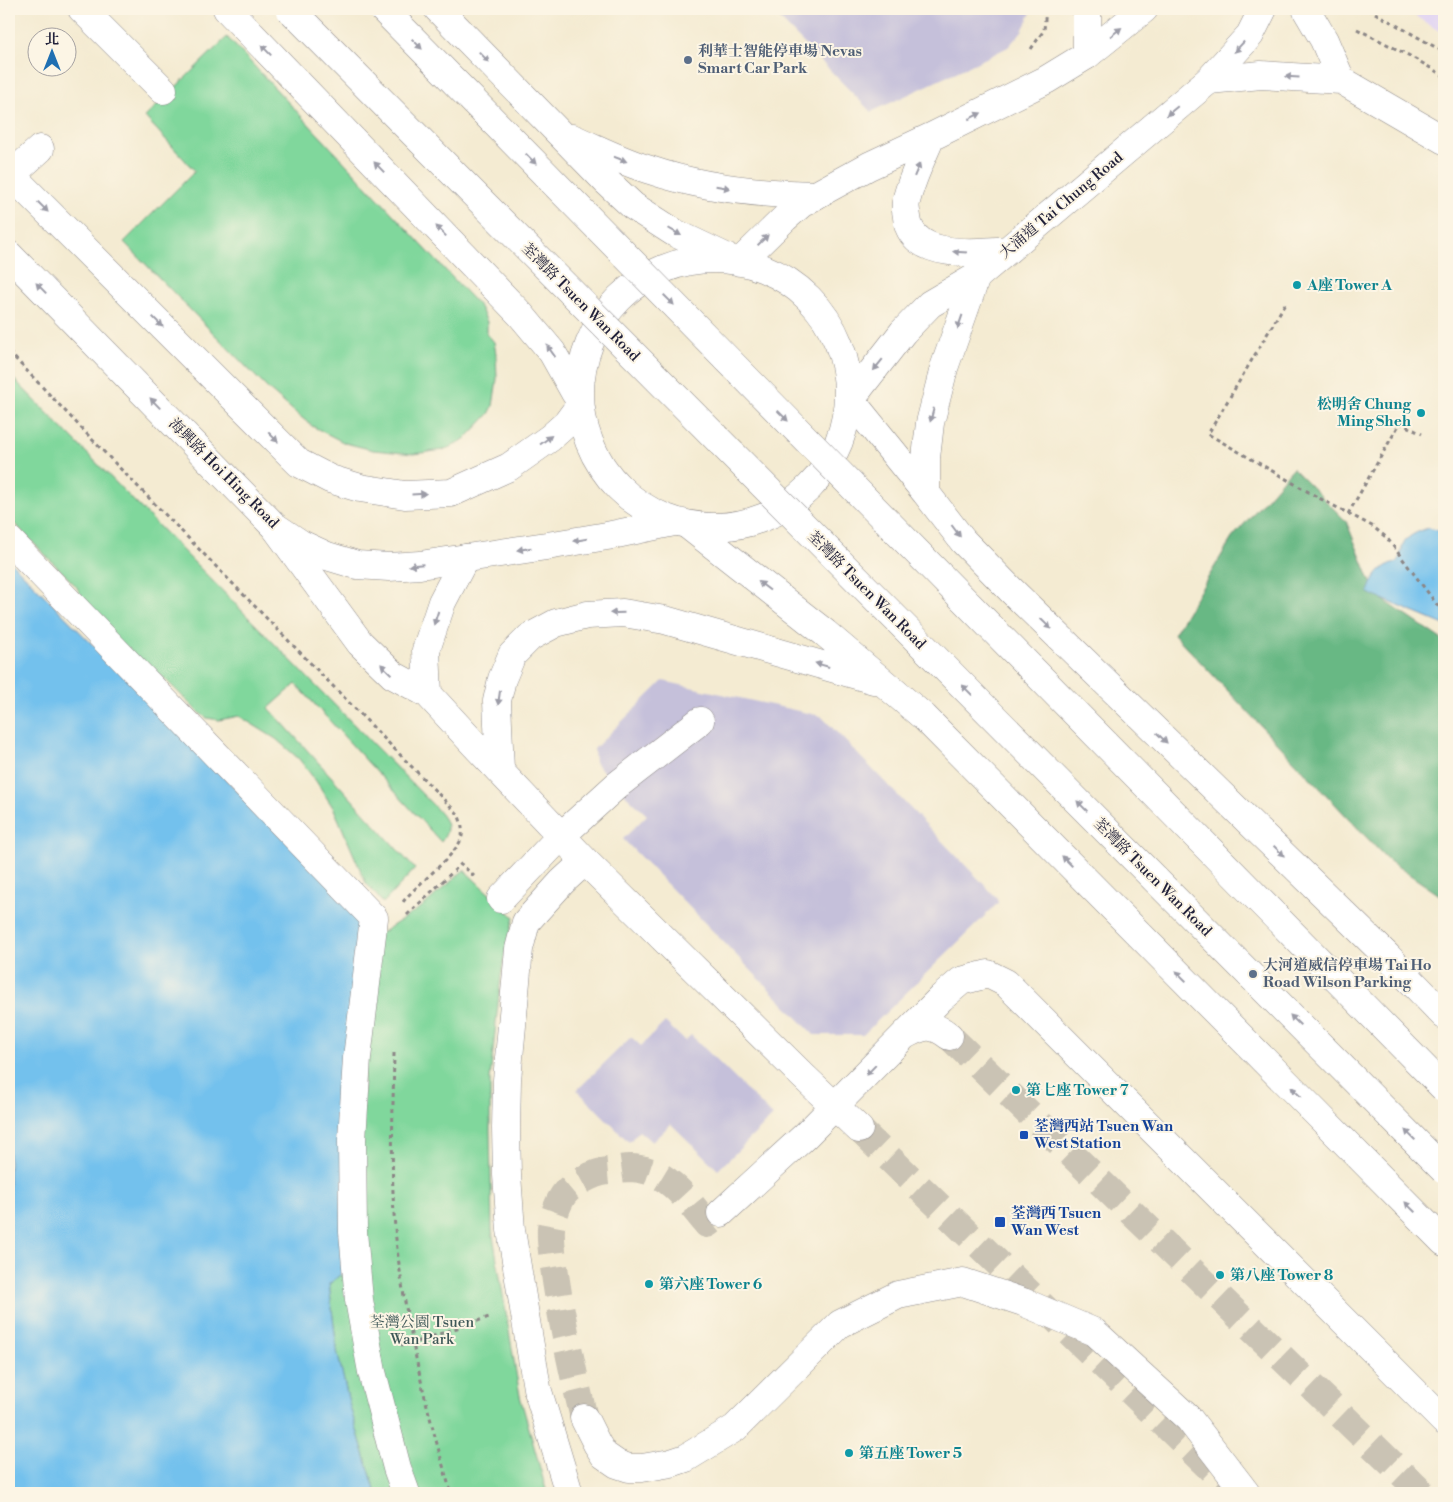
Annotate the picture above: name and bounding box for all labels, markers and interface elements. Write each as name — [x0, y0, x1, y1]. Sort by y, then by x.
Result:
one-way arrow — [1109, 27, 1123, 37]
north arrow — [28, 28, 78, 78]
text: 北 — [45, 31, 59, 49]
one-way arrow — [411, 37, 423, 49]
one-way arrow — [1234, 40, 1245, 53]
place label: 利華士智能停車場 Nevas Smart Car Park — [698, 42, 862, 78]
one-way arrow — [260, 44, 272, 56]
one-way arrow — [478, 50, 490, 62]
marker: 利華士智能停車場 Nevas Smart Car Park — [682, 54, 694, 66]
one-way arrow — [1284, 73, 1300, 81]
one-way arrow — [1165, 106, 1178, 117]
one-way arrow — [968, 111, 982, 119]
street label: 大涌道 Tai Chung Road — [996, 148, 1127, 263]
one-way arrow — [525, 153, 537, 165]
one-way arrow — [613, 155, 628, 163]
one-way arrow — [373, 161, 385, 173]
one-way arrow — [914, 163, 922, 177]
one-way arrow — [716, 184, 732, 192]
one-way arrow — [37, 201, 49, 213]
one-way arrow — [435, 226, 447, 238]
one-way arrow — [667, 228, 682, 236]
one-way arrow — [756, 234, 768, 246]
street label: 荃灣路 Tsuen Wan Road — [517, 239, 644, 366]
one-way arrow — [951, 248, 967, 256]
place label: A座 Tower A — [1306, 276, 1392, 295]
marker: A座 Tower A — [1291, 279, 1303, 291]
one-way arrow — [35, 282, 47, 294]
one-way arrow — [663, 294, 675, 306]
one-way arrow — [956, 315, 964, 330]
one-way arrow — [152, 316, 164, 328]
one-way arrow — [545, 345, 556, 358]
one-way arrow — [873, 358, 884, 371]
place label: 松明舍 Chung Ming Sheh — [1317, 395, 1412, 431]
one-way arrow — [149, 397, 161, 409]
one-way arrow — [928, 407, 936, 422]
marker: 松明舍 Chung Ming Sheh — [1415, 407, 1427, 419]
one-way arrow — [777, 410, 789, 422]
street label: 海興路 Hoi Hing Road — [165, 414, 283, 533]
one-way arrow — [267, 431, 279, 443]
one-way arrow — [539, 435, 553, 445]
one-way arrow — [412, 490, 428, 498]
one-way arrow — [950, 525, 961, 538]
street label: 荃灣路 Tsuen Wan Road — [803, 527, 930, 654]
one-way arrow — [571, 537, 587, 545]
one-way arrow — [515, 545, 531, 553]
one-way arrow — [408, 562, 424, 570]
one-way arrow — [758, 580, 771, 591]
one-way arrow — [609, 610, 625, 618]
one-way arrow — [432, 611, 440, 626]
one-way arrow — [1039, 618, 1051, 630]
one-way arrow — [814, 661, 829, 669]
one-way arrow — [381, 663, 393, 675]
one-way arrow — [962, 685, 974, 697]
one-way arrow — [494, 690, 502, 706]
one-way arrow — [1156, 731, 1168, 743]
one-way arrow — [1076, 800, 1088, 812]
street label: 荃灣路 Tsuen Wan Road — [1089, 814, 1216, 941]
one-way arrow — [1272, 845, 1284, 857]
one-way arrow — [1061, 855, 1073, 867]
place label: 大河道威信停車場 Tai Ho Road Wilson Parking — [1263, 956, 1432, 992]
marker: 大河道威信停車場 Tai Ho Road Wilson Parking — [1247, 968, 1259, 980]
one-way arrow — [1175, 971, 1187, 983]
one-way arrow — [1289, 1014, 1301, 1026]
one-way arrow — [865, 1063, 877, 1075]
place label: 第七座 Tower 7 — [1026, 1081, 1129, 1100]
marker: 第七座 Tower 7 — [1010, 1084, 1022, 1096]
one-way arrow — [1290, 1086, 1302, 1098]
place label: 荃灣西站 Tsuen Wan West Station — [1033, 1117, 1174, 1153]
marker: 荃灣西站 Tsuen Wan West Station — [1018, 1129, 1030, 1141]
one-way arrow — [1404, 1130, 1416, 1142]
one-way arrow — [1404, 1201, 1416, 1213]
place label: 荃灣西 Tsuen Wan West — [1010, 1204, 1102, 1240]
marker: 荃灣西 Tsuen Wan West — [993, 1215, 1007, 1229]
place label: 第八座 Tower 8 — [1230, 1266, 1334, 1285]
marker: 第八座 Tower 8 — [1214, 1269, 1226, 1281]
place label: 第六座 Tower 6 — [659, 1275, 763, 1294]
marker: 第六座 Tower 6 — [643, 1278, 655, 1290]
park label: 荃灣公園 Tsuen Wan Park — [370, 1313, 474, 1349]
place label: 第五座 Tower 5 — [859, 1444, 962, 1463]
marker: 第五座 Tower 5 — [843, 1447, 855, 1459]

